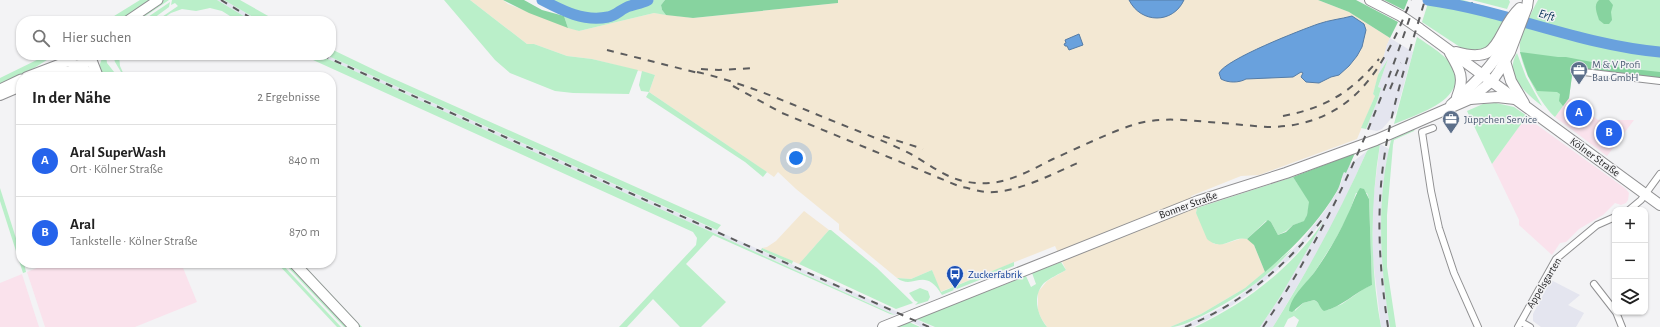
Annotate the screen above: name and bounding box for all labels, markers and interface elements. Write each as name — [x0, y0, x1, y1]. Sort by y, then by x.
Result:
water label: Erft — [1537, 7, 1557, 23]
search box — [16, 16, 336, 60]
icon: search — [30, 27, 52, 49]
text: Hier suchen — [62, 30, 132, 45]
place label: M & V Profi Bau GmbH — [1592, 59, 1640, 83]
office icon: M & V Profi Bau GmbH — [1569, 60, 1589, 85]
text: In der Nähe — [32, 89, 111, 106]
text: 2 Ergebnisse — [257, 91, 320, 104]
pin: A — [1566, 98, 1592, 128]
office icon: Jüppchen Service — [1441, 109, 1461, 134]
place label: Jüppchen Service — [1464, 114, 1537, 125]
pin: B — [1596, 118, 1622, 148]
street label: Kölner Straße — [1568, 135, 1622, 179]
text: Aral SuperWash — [70, 145, 166, 160]
your location — [786, 148, 806, 168]
text: A — [41, 154, 49, 167]
text: 840 m — [288, 154, 320, 167]
text: Ort · Kölner Straße — [70, 163, 163, 176]
street label: Bonner Straße — [1157, 189, 1219, 221]
map controls — [1612, 207, 1648, 315]
button: + — [1612, 207, 1648, 243]
text: Aral — [70, 217, 95, 232]
text: B — [41, 226, 49, 239]
text: 870 m — [289, 226, 320, 239]
text: Tankstelle · Kölner Straße — [70, 235, 197, 248]
button: − — [1612, 243, 1648, 279]
street label: Appelsgarten — [1525, 256, 1563, 310]
bus stop icon: Zuckerfabrik — [945, 264, 965, 289]
place label: Zuckerfabrik — [968, 269, 1022, 280]
button: layers — [1612, 279, 1648, 315]

